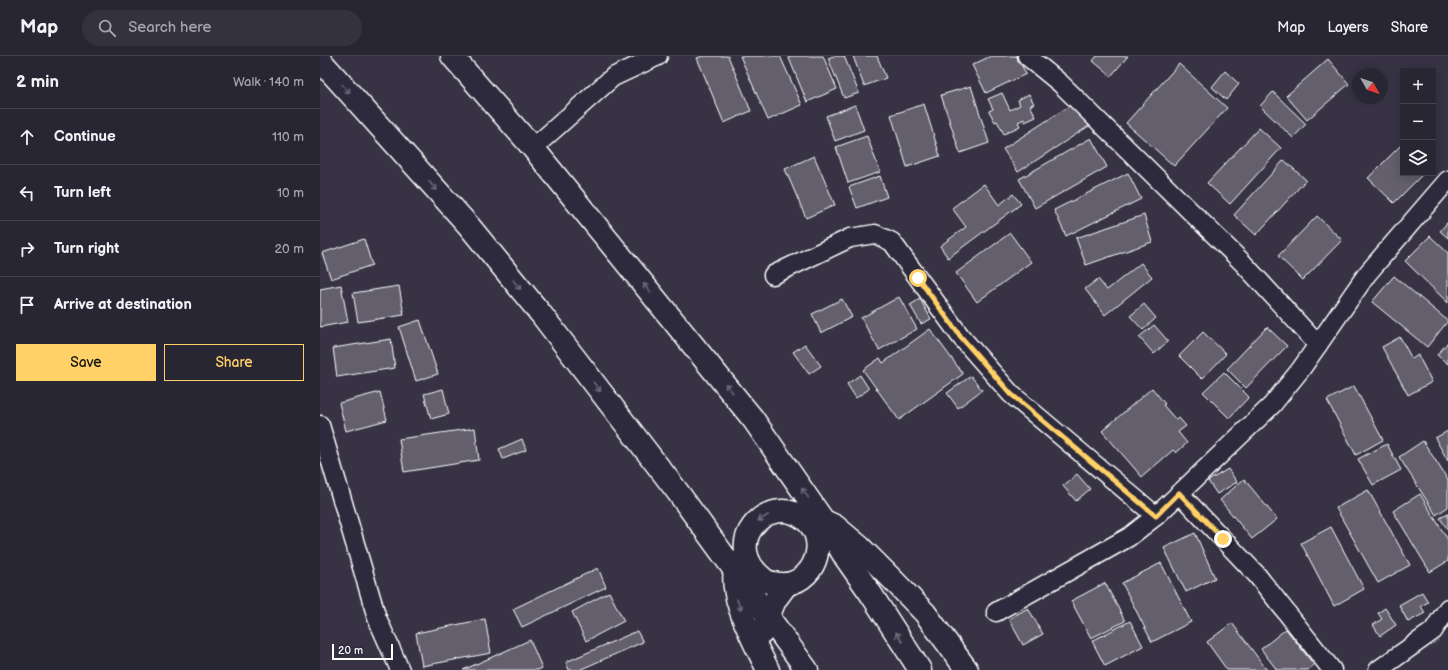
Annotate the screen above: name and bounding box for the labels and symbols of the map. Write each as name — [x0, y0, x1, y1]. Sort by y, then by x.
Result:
north arrow — [1352, 68, 1388, 104]
one-way arrow — [341, 84, 351, 94]
one-way arrow — [428, 181, 438, 191]
route start — [909, 269, 927, 287]
one-way arrow — [513, 279, 522, 290]
one-way arrow — [642, 282, 651, 293]
one-way arrow — [593, 382, 602, 393]
one-way arrow — [724, 383, 733, 394]
one-way arrow — [801, 488, 809, 499]
one-way arrow — [757, 514, 769, 522]
route end — [1214, 530, 1232, 548]
one-way arrow — [736, 599, 743, 612]
one-way arrow — [895, 632, 903, 643]
scale bar — [332, 642, 393, 661]

